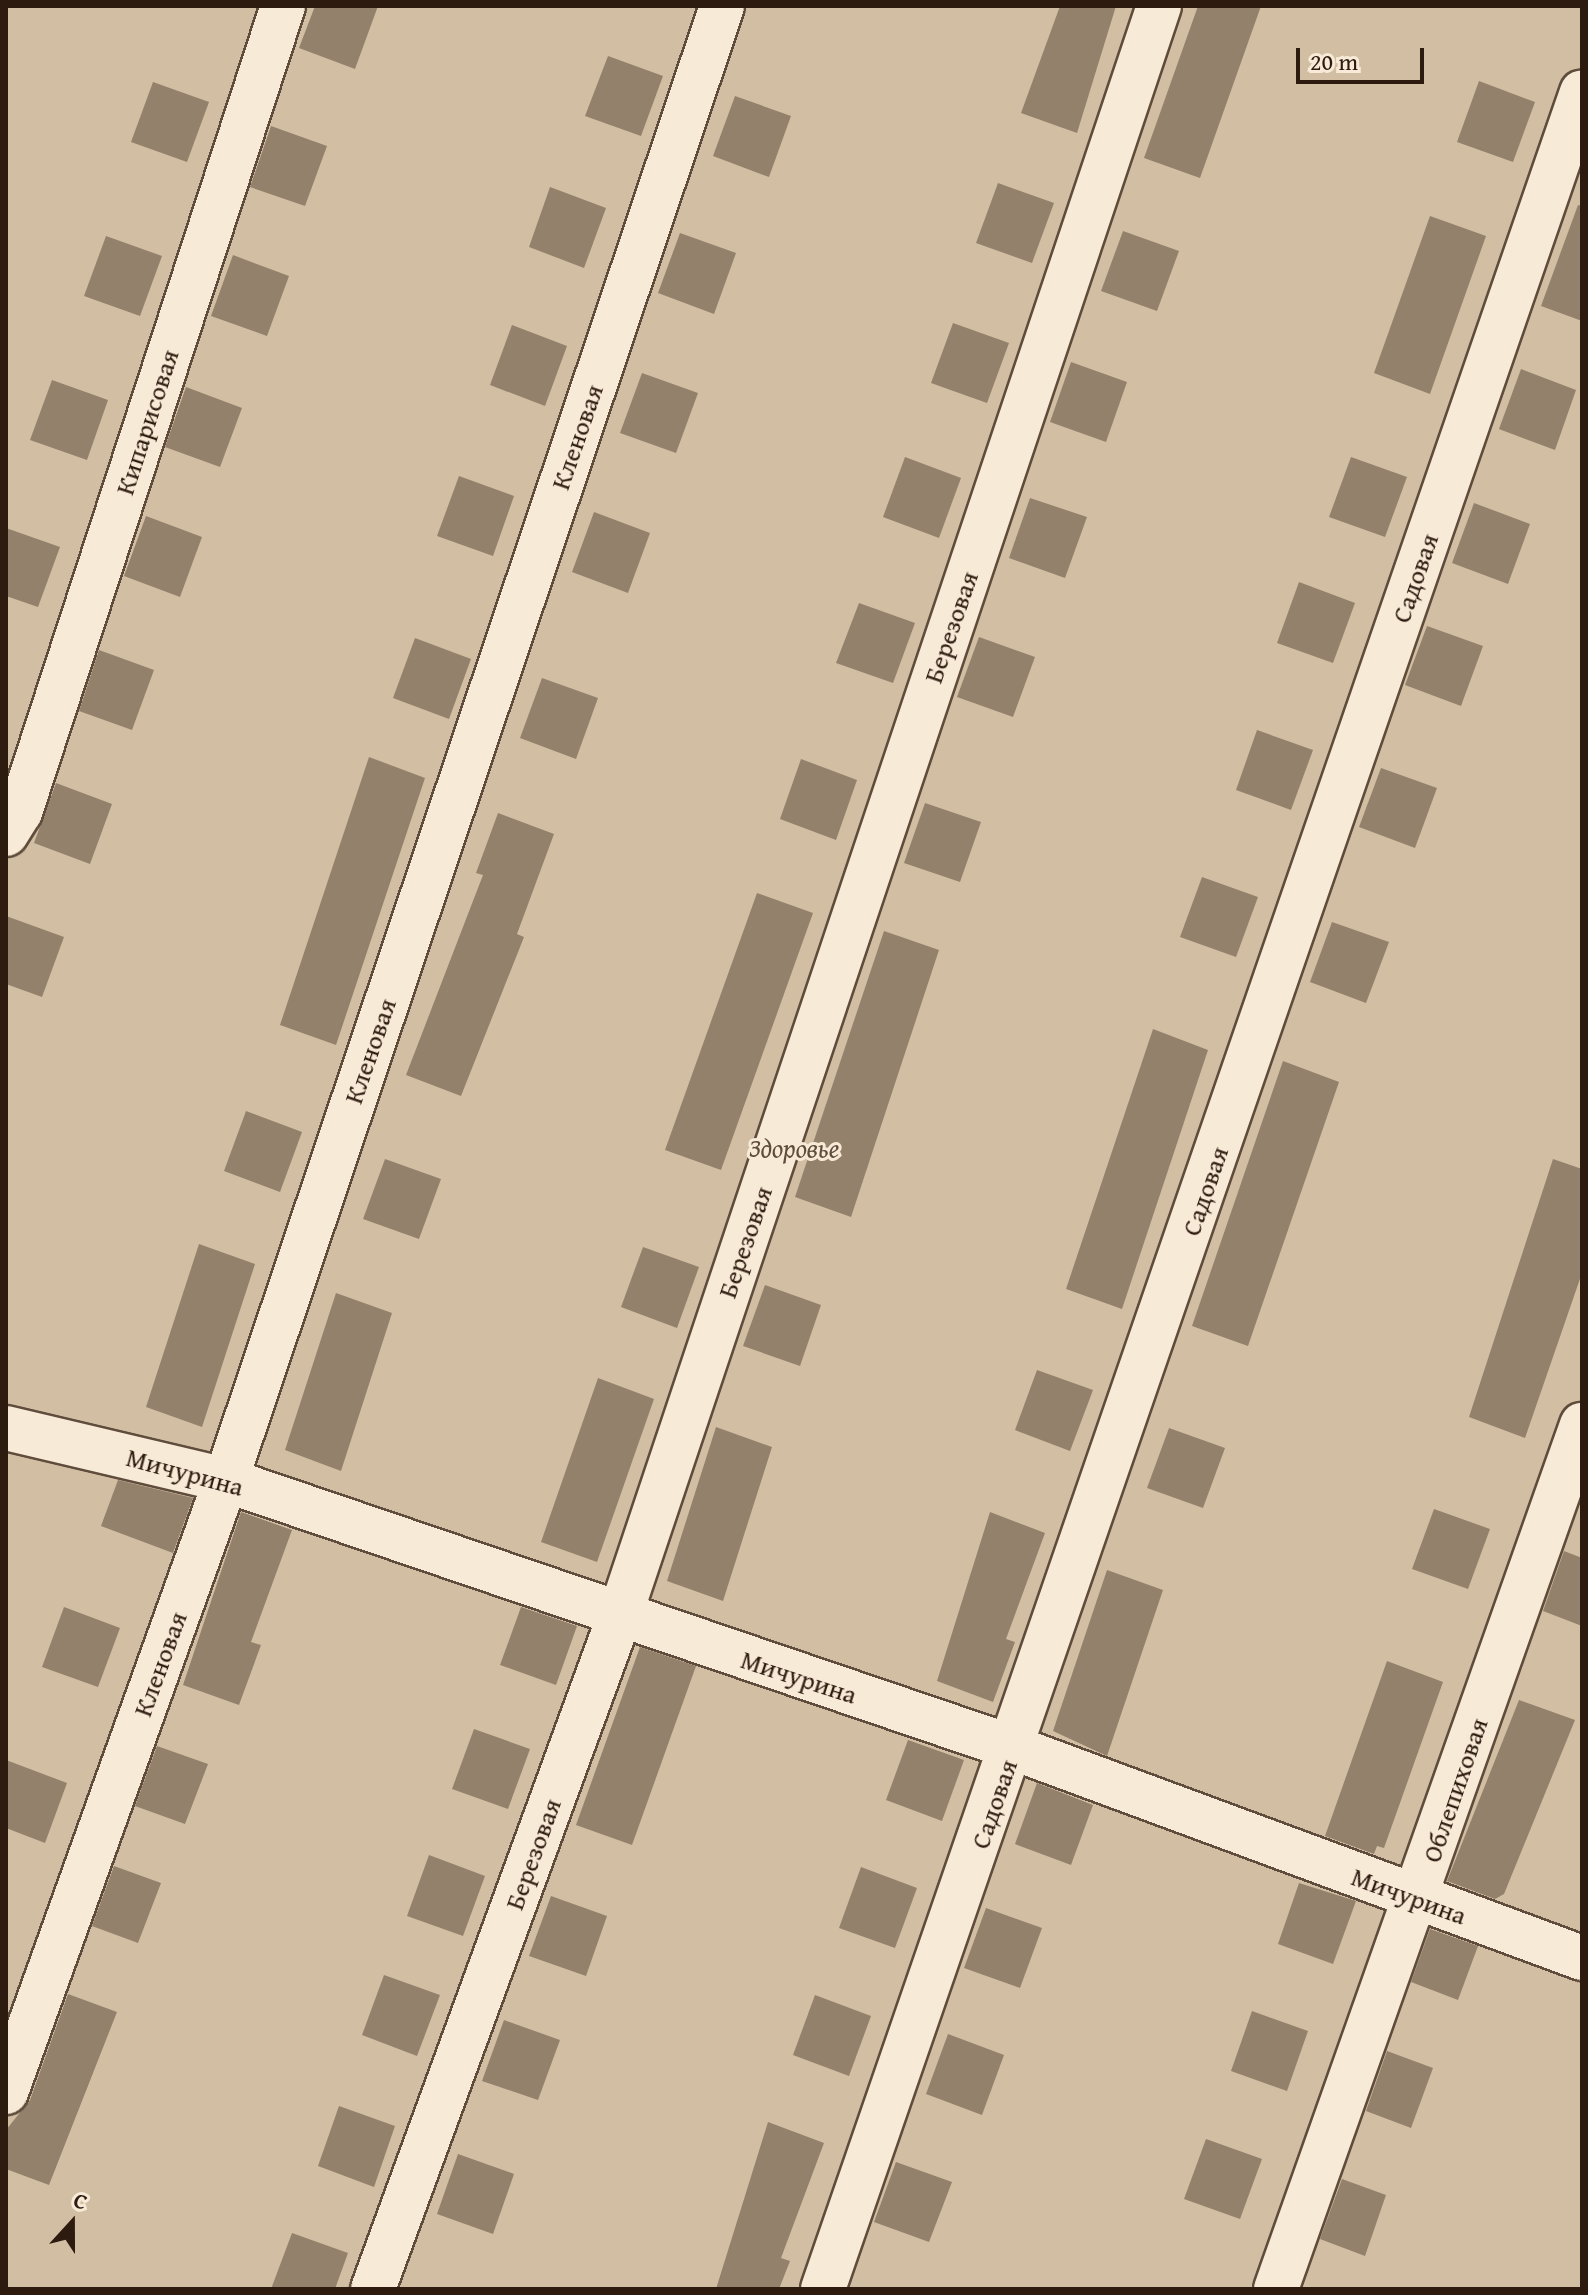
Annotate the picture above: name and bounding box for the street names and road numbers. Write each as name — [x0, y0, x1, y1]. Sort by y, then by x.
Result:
street label: Кипарисовая — [109, 345, 185, 499]
street label: Кленовая — [544, 380, 610, 494]
street label: Садовая — [1385, 529, 1445, 627]
street label: Березовая — [917, 567, 985, 687]
street label: Кленовая — [337, 994, 403, 1108]
street label: Садовая — [1175, 1142, 1235, 1240]
street label: Березовая — [711, 1182, 779, 1302]
street label: Мичурина — [123, 1441, 247, 1503]
street label: Кленовая — [127, 1607, 193, 1721]
street label: Мичурина — [737, 1644, 861, 1710]
street label: Облепиховая — [1416, 1714, 1494, 1866]
street label: Садовая — [964, 1755, 1024, 1853]
street label: Березовая — [499, 1794, 567, 1914]
street label: Мичурина — [1347, 1861, 1471, 1931]

